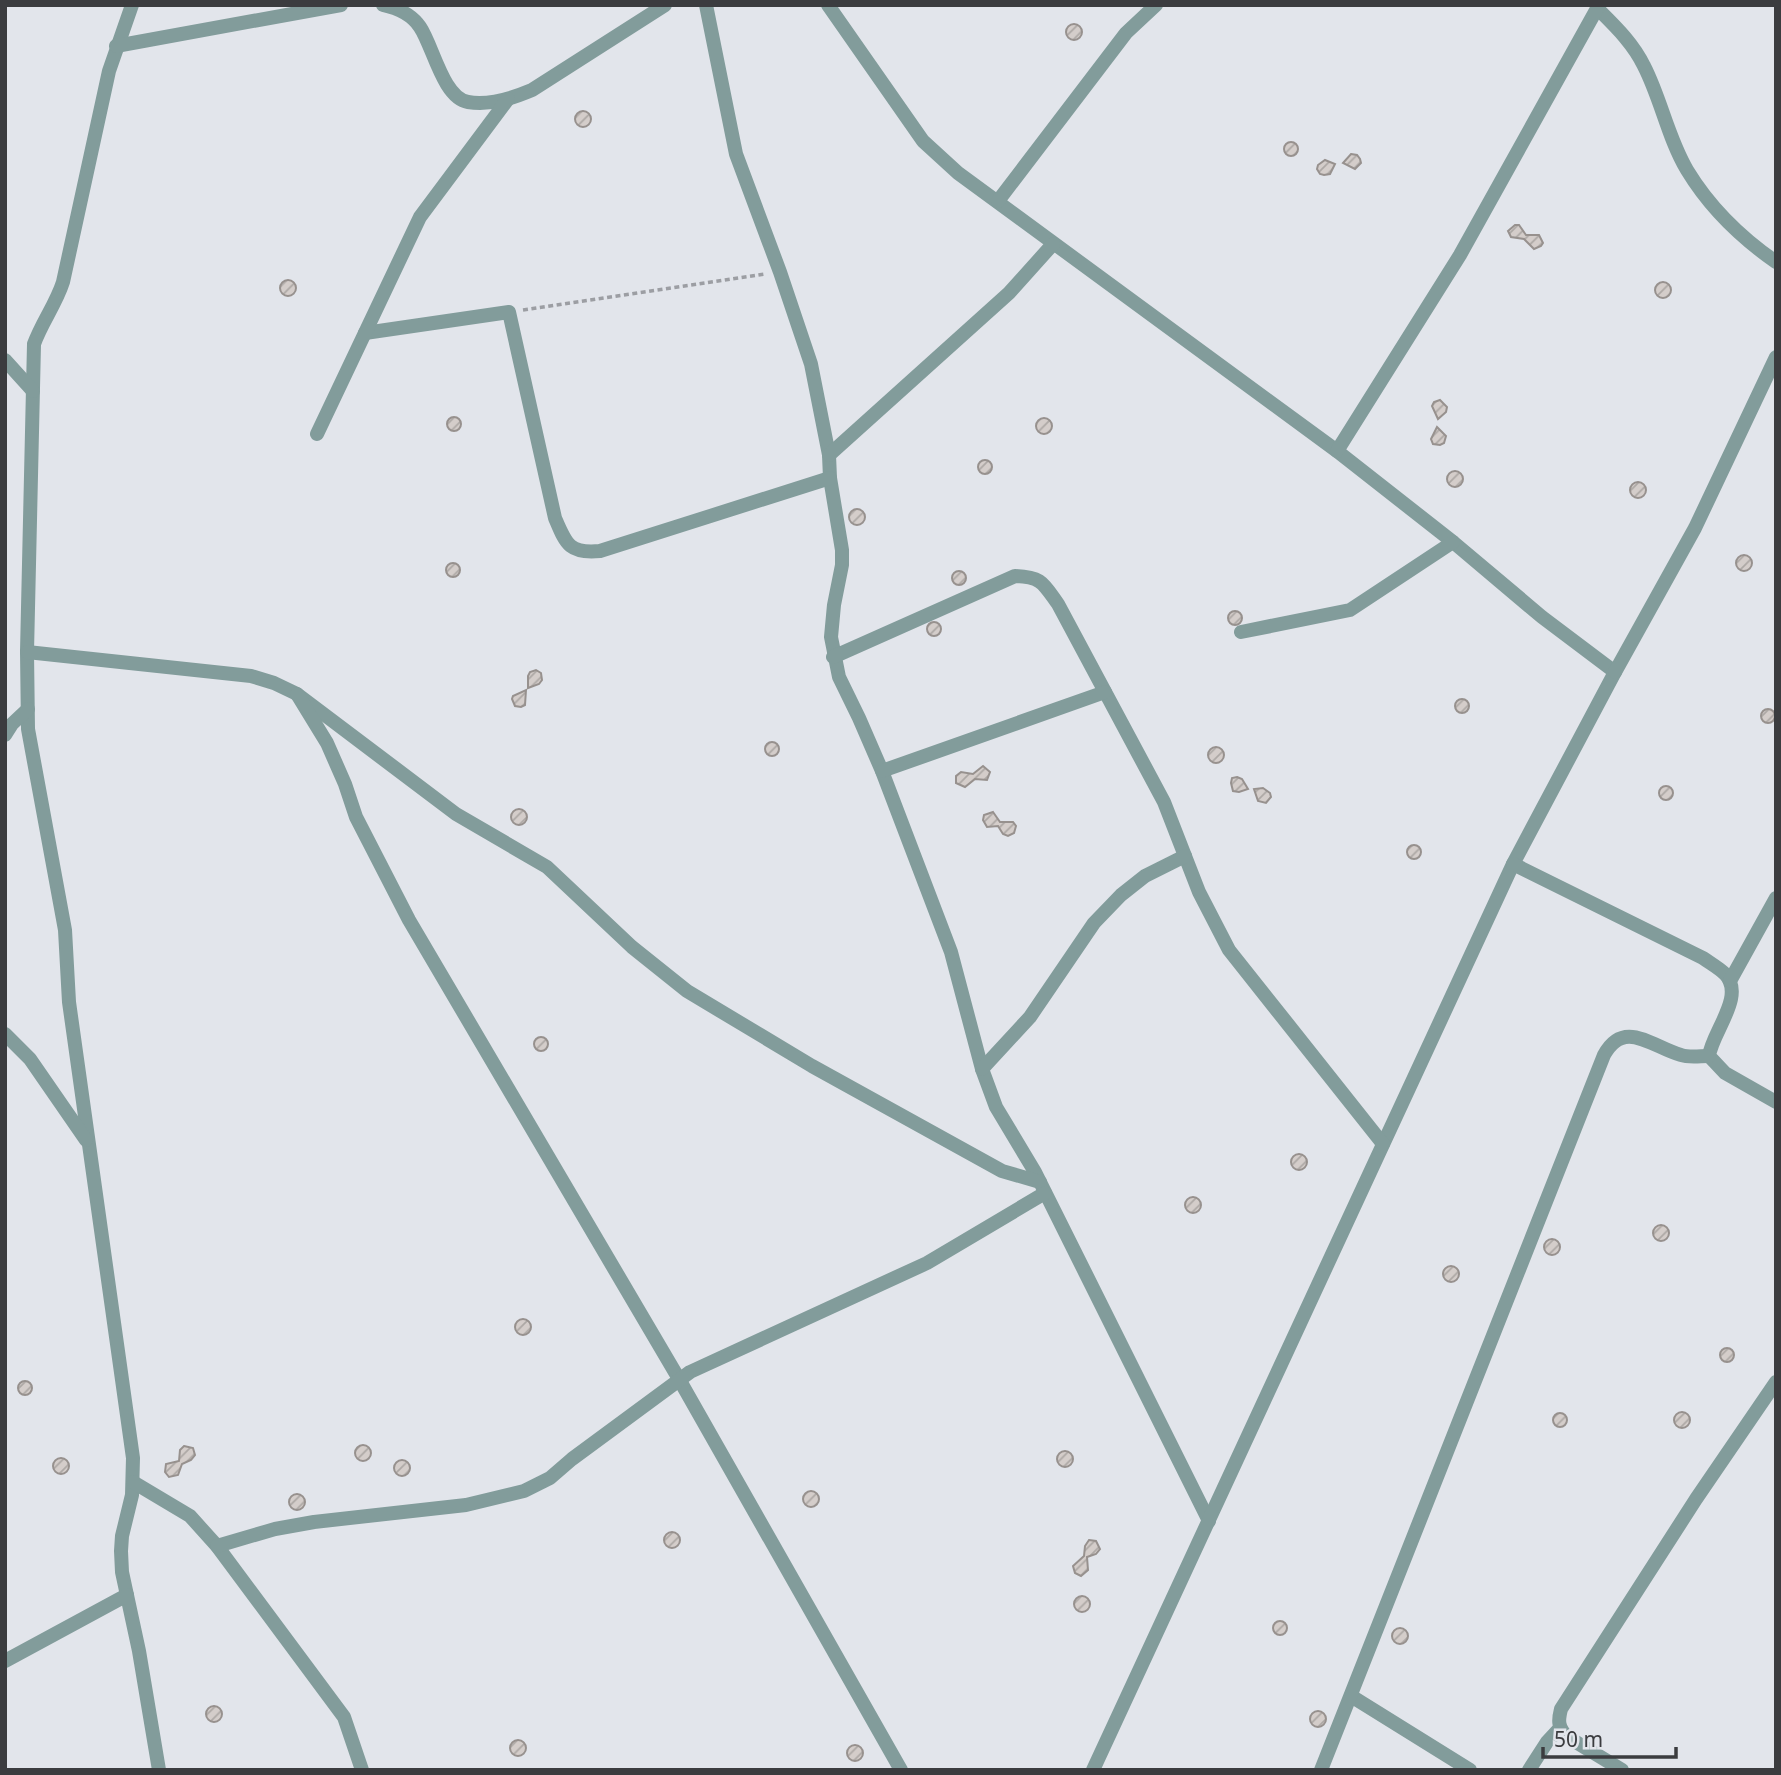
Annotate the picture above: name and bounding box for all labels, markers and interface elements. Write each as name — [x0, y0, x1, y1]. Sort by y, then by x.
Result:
scale bar — [1543, 1716, 1676, 1760]
text: 50 m — [1554, 1725, 1603, 1753]

